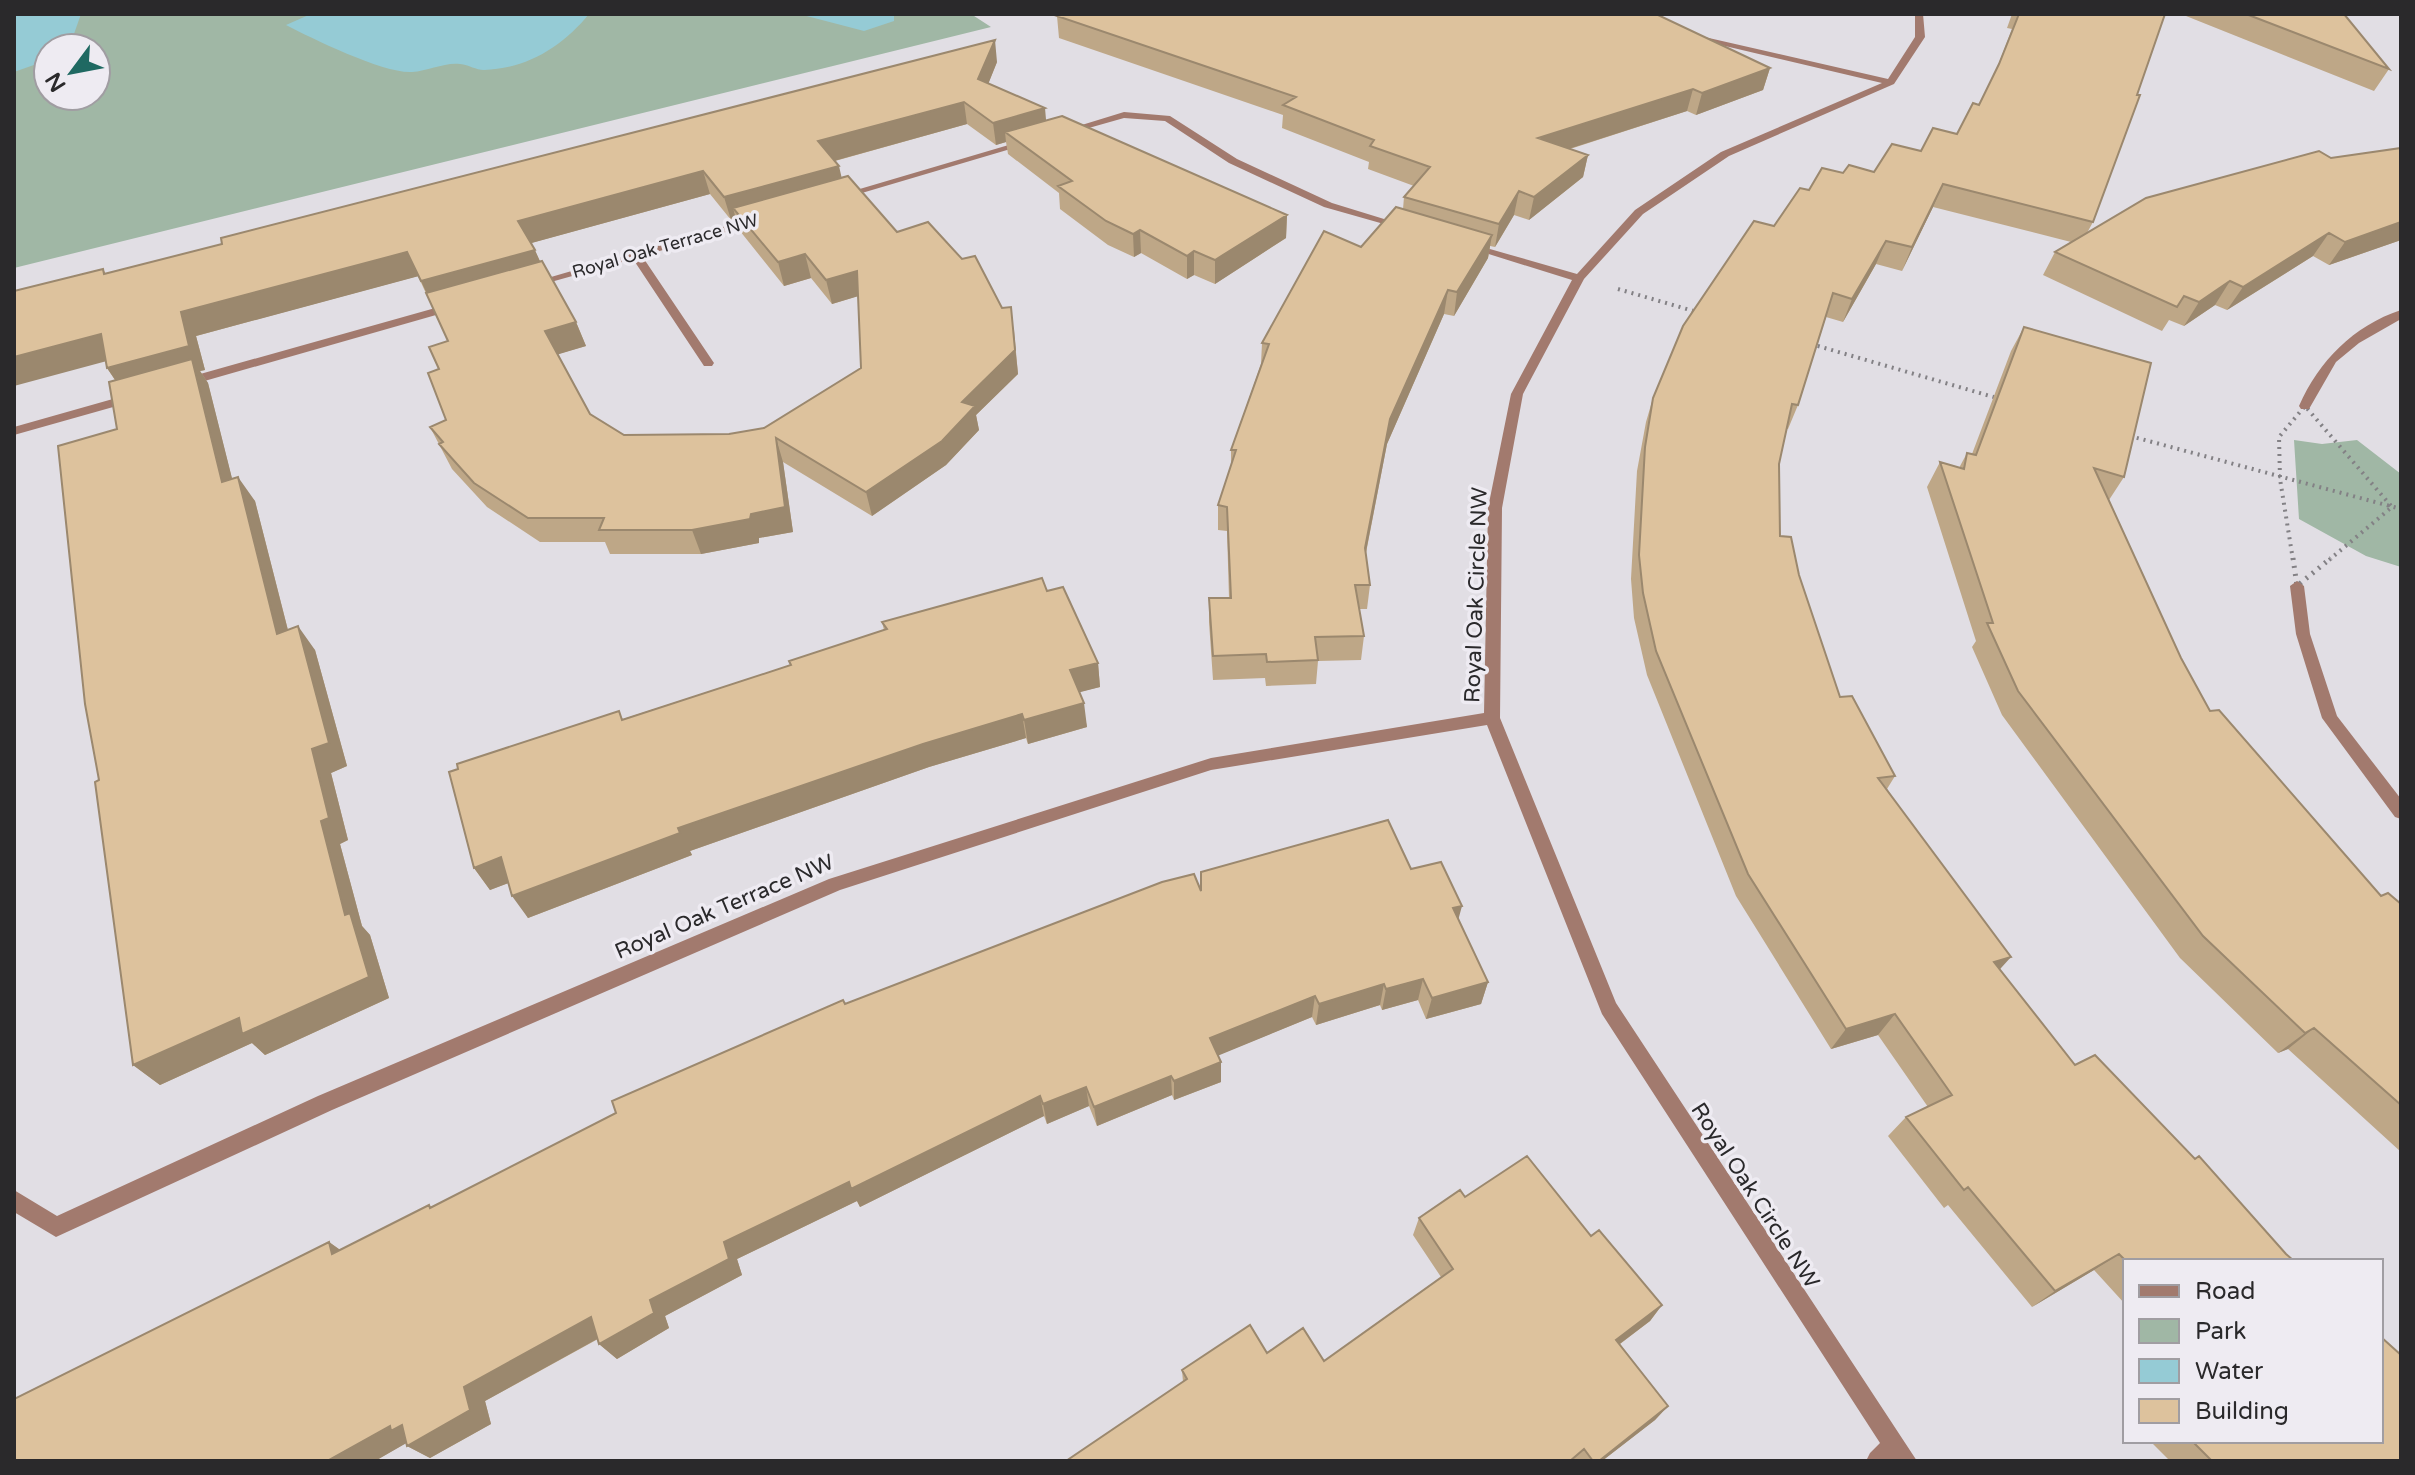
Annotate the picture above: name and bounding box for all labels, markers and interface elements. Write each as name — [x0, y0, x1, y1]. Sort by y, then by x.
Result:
north arrow — [32, 32, 112, 112]
text: N — [40, 68, 72, 96]
street label: Royal Oak Terrace NW — [569, 209, 761, 283]
street label: Royal Oak Circle NW — [1459, 487, 1493, 703]
street label: Royal Oak Terrace NW — [611, 849, 838, 965]
street label: Royal Oak Circle NW — [1685, 1098, 1825, 1293]
legend — [2123, 1259, 2383, 1443]
text: Road — [2195, 1277, 2255, 1306]
text: Park — [2195, 1317, 2246, 1346]
text: Water — [2195, 1357, 2264, 1386]
text: Building — [2195, 1397, 2289, 1426]

